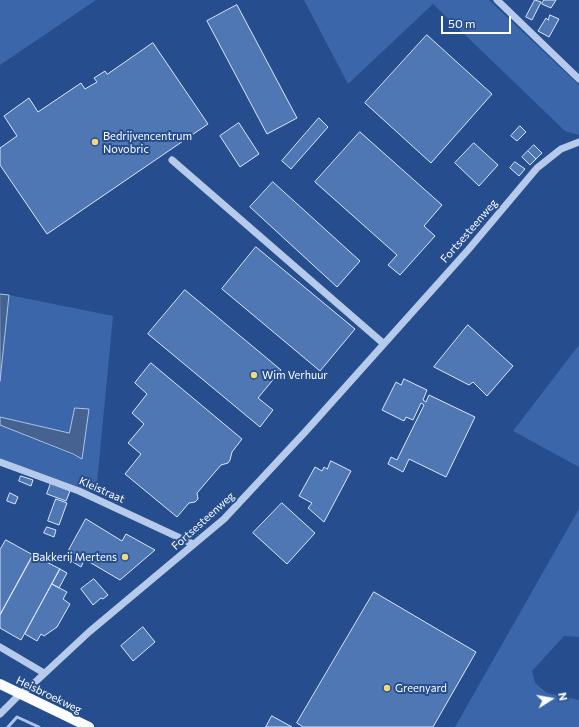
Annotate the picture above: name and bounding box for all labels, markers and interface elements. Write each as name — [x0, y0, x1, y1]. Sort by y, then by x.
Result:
scale bar — [443, 8, 513, 34]
text: 50 m — [448, 16, 476, 30]
place label: Bedrijvencentrum Novobric — [103, 129, 192, 155]
marker: Bedrijvencentrum Novobric — [90, 137, 100, 147]
street label: Fortsesteenweg — [438, 197, 500, 265]
place label: Wim Verhuur — [262, 368, 328, 382]
marker: Wim Verhuur — [249, 370, 259, 380]
street label: Kleistraat — [77, 474, 127, 506]
street label: Fortsesteenweg — [169, 489, 237, 553]
place label: Bakkerij Mertens — [32, 550, 117, 564]
marker: Bakkerij Mertens — [120, 552, 130, 562]
street label: Heisbroekweg — [14, 673, 84, 717]
north arrow — [531, 679, 571, 719]
place label: Greenyard — [395, 681, 447, 695]
marker: Greenyard — [382, 683, 392, 693]
text: N — [556, 691, 570, 702]

